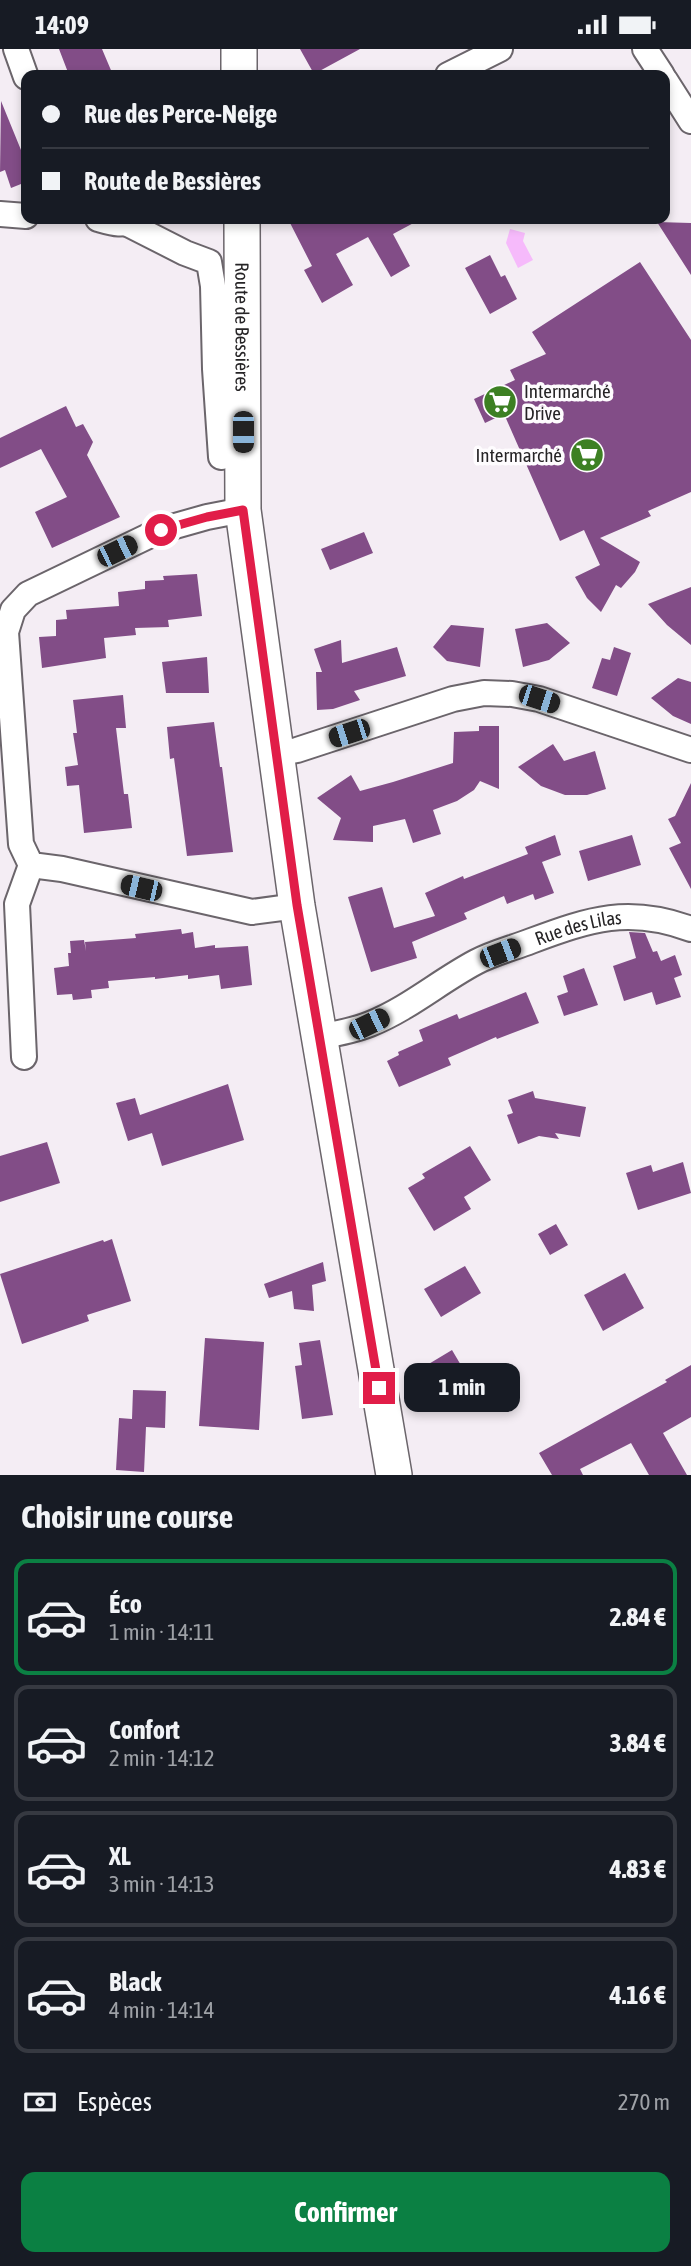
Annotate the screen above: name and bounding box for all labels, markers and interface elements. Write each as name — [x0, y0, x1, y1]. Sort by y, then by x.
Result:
text: 14:09 — [35, 10, 89, 40]
text: Rue des Perce-Neige — [84, 99, 277, 129]
text: Route de Bessières — [84, 166, 261, 196]
street label: Route de Bessières — [231, 262, 254, 392]
place label: Intermarché Drive — [524, 380, 611, 424]
supermarket icon: Intermarché Drive — [481, 383, 519, 421]
car — [233, 411, 254, 453]
supermarket icon: Intermarché — [568, 436, 606, 474]
place label: Intermarché — [475, 444, 562, 466]
route start — [145, 514, 177, 546]
car — [94, 532, 141, 570]
car — [516, 683, 563, 715]
car — [326, 717, 373, 749]
car — [119, 873, 164, 903]
street label: Rue des Lilas — [532, 906, 623, 950]
car — [477, 936, 524, 970]
car — [346, 1005, 393, 1043]
callout: 1 min — [404, 1363, 519, 1413]
route end — [363, 1372, 395, 1404]
text: 1 min — [439, 1374, 485, 1400]
text: Choisir une course — [21, 1498, 233, 1535]
icon: car — [25, 1586, 88, 1649]
text: Éco — [109, 1589, 142, 1619]
text: 2.84 € — [609, 1602, 666, 1632]
text: 1 min · 14:11 — [109, 1619, 215, 1645]
icon: car — [25, 1712, 88, 1775]
text: Confort — [109, 1715, 180, 1745]
text: 3.84 € — [609, 1728, 666, 1758]
text: 2 min · 14:12 — [109, 1745, 215, 1771]
icon: car — [25, 1838, 88, 1901]
text: XL — [109, 1841, 131, 1871]
text: 4.83 € — [609, 1854, 666, 1884]
text: 3 min · 14:13 — [109, 1871, 215, 1897]
icon: car — [25, 1964, 88, 2027]
text: Black — [109, 1967, 161, 1997]
text: 4.16 € — [609, 1980, 666, 2010]
text: 4 min · 14:14 — [109, 1997, 215, 2023]
icon: cash — [21, 2083, 59, 2121]
text: Espèces — [77, 2087, 152, 2117]
text: 270 m — [618, 2089, 670, 2115]
button: Confirmer — [21, 2172, 670, 2252]

